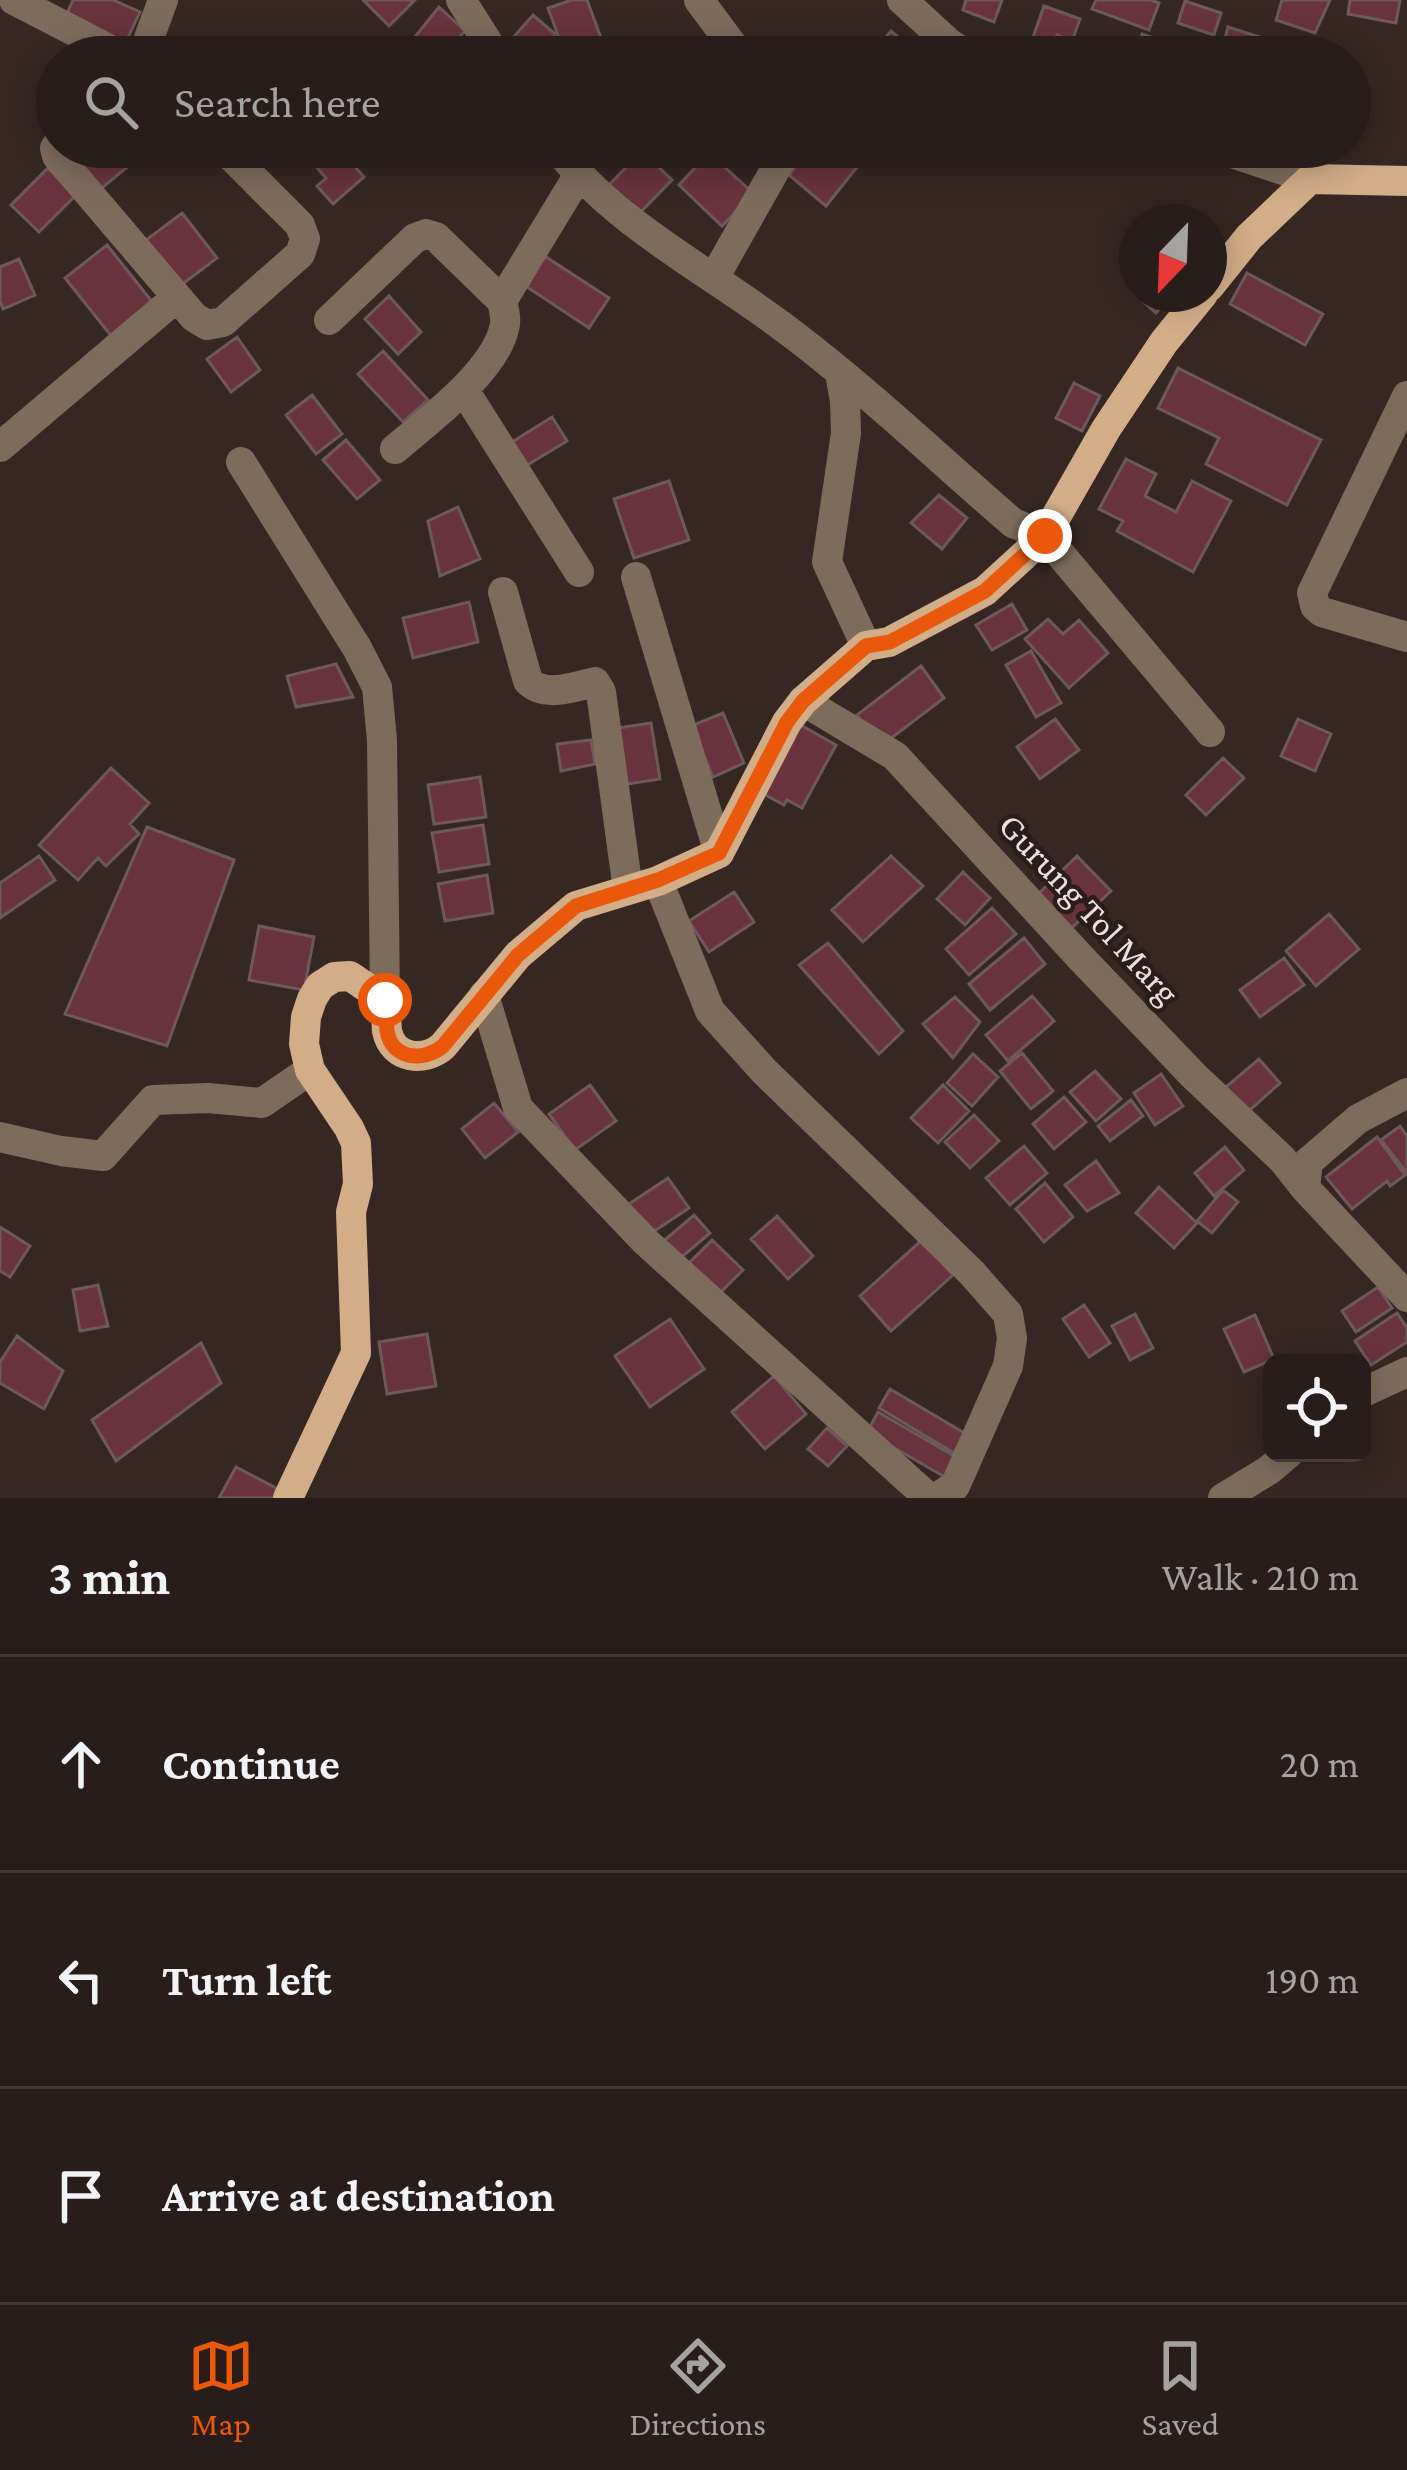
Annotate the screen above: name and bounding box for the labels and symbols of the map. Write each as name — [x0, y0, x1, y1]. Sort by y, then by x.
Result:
north arrow — [1119, 204, 1227, 312]
route end — [1018, 509, 1072, 563]
street label: Gurung Tol Marg — [991, 805, 1188, 1012]
route start — [358, 973, 412, 1027]

